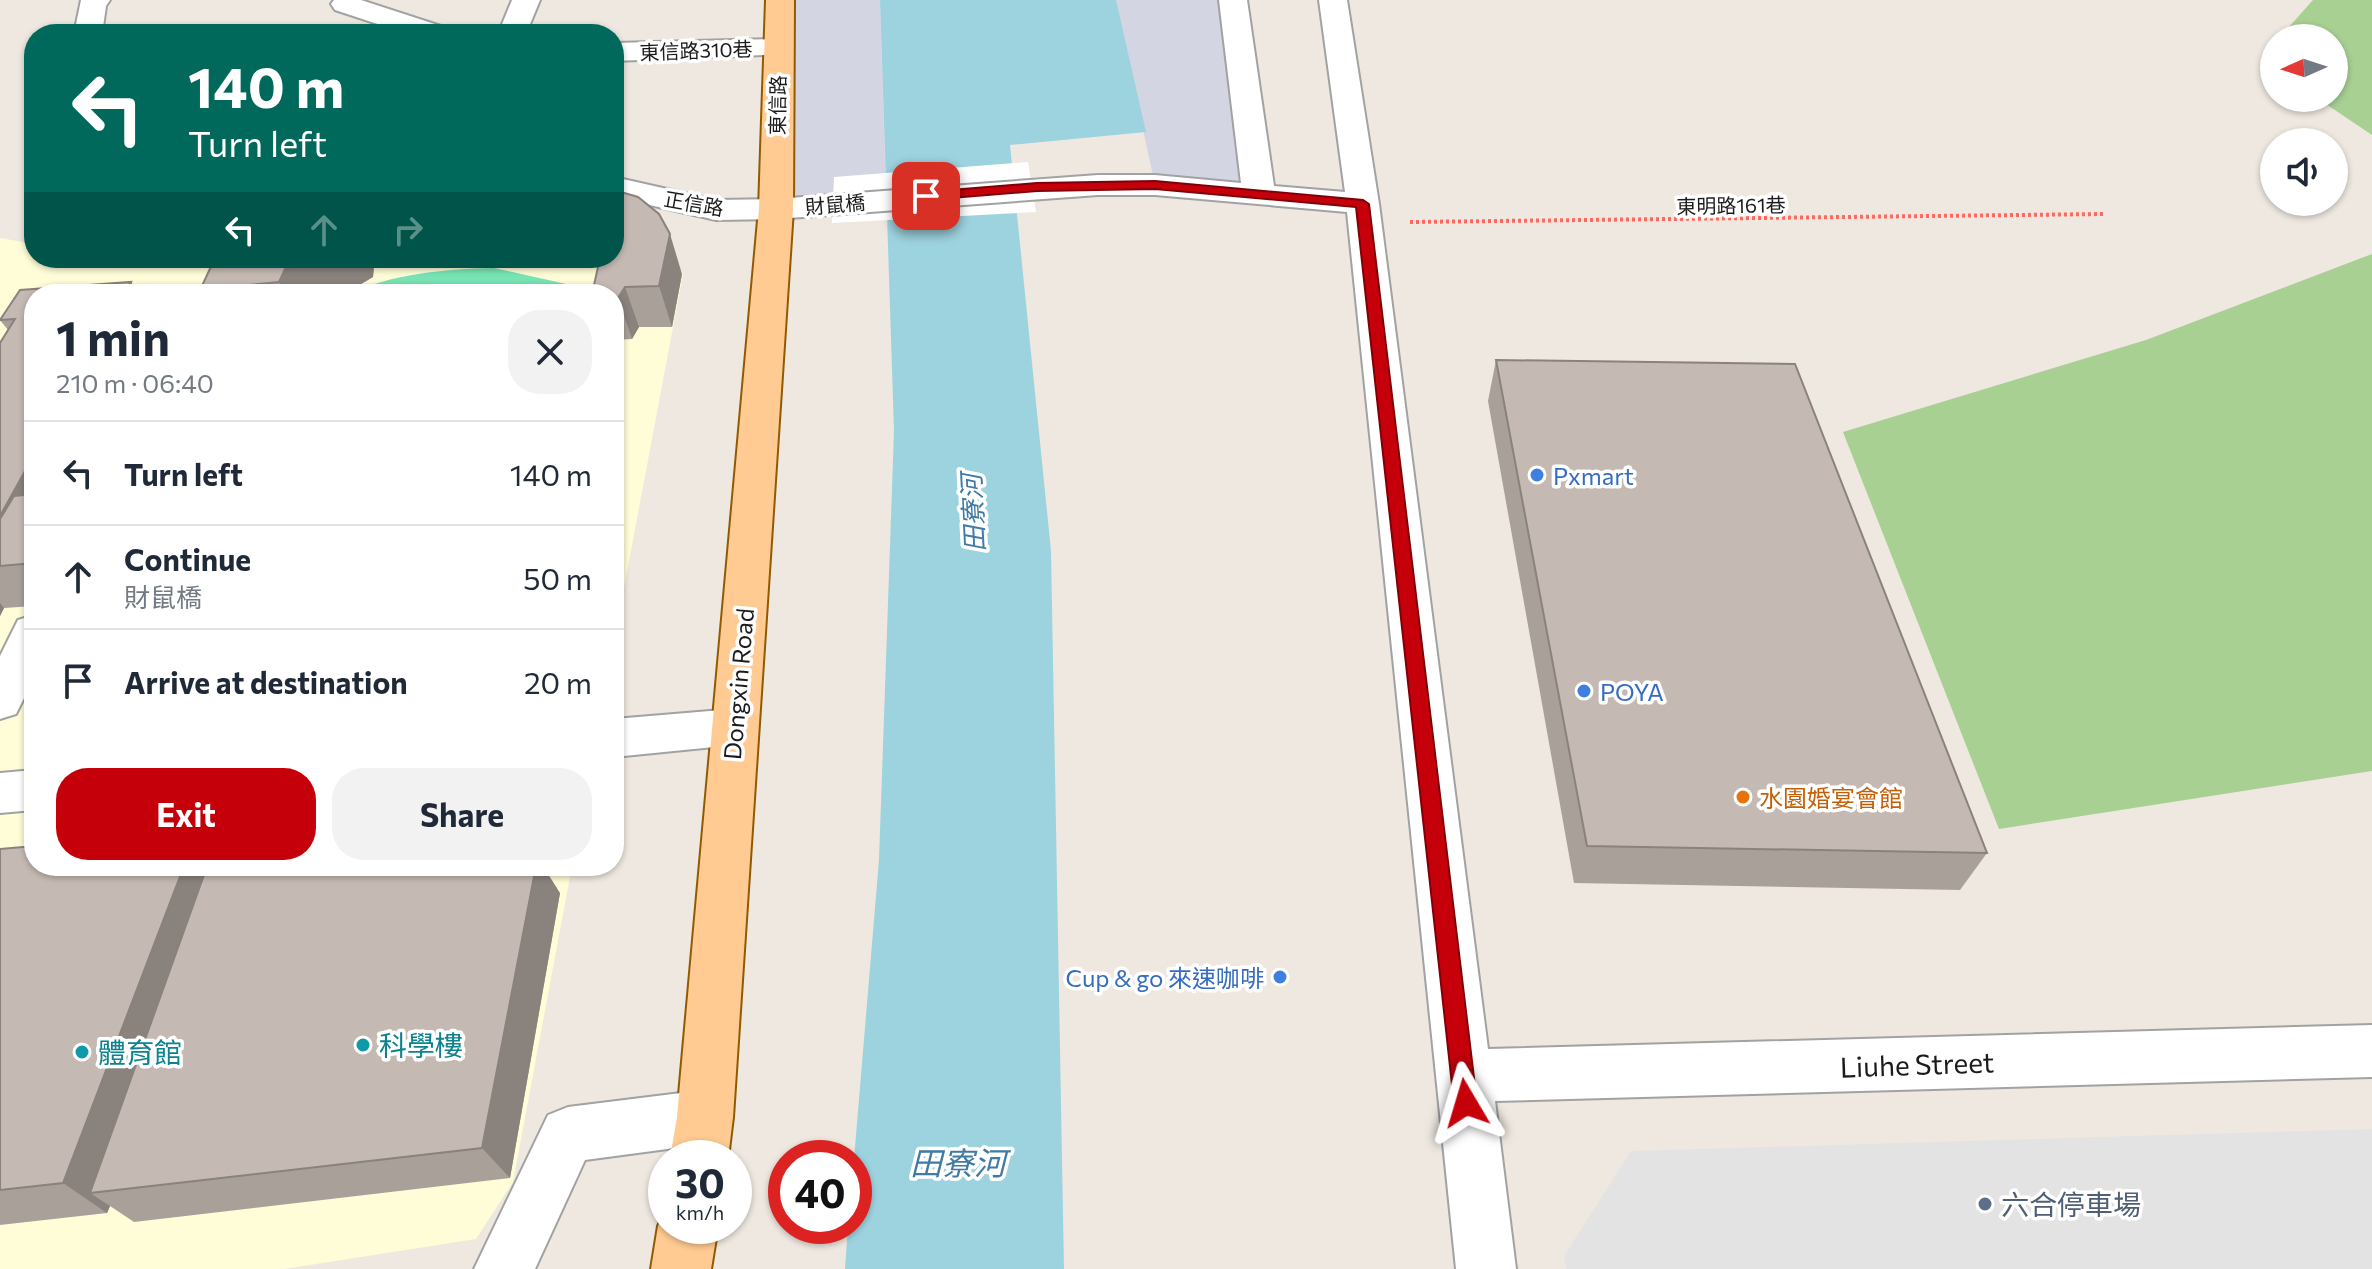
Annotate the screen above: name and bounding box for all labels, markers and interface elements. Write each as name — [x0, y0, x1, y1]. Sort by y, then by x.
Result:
north arrow — [2260, 24, 2348, 112]
map controls — [2260, 24, 2348, 216]
street label: 東信路310巷 — [639, 36, 753, 64]
text: 140 m — [188, 51, 344, 120]
icon: left — [56, 56, 160, 160]
street label: 東信路 — [764, 75, 790, 135]
text: Turn left — [188, 120, 327, 164]
button: sound — [2260, 128, 2348, 216]
pin — [892, 162, 960, 230]
icon: arrive — [904, 174, 948, 218]
street label: 正信路 — [662, 186, 726, 220]
street label: 財鼠橋 — [804, 189, 866, 219]
street label: 東明路161巷 — [1676, 192, 1786, 218]
icon: left — [218, 208, 262, 252]
icon: ahead — [302, 208, 346, 252]
icon: right — [386, 208, 430, 252]
text: 1 min — [56, 307, 170, 366]
button: close — [508, 310, 592, 394]
text: 210 m · 06:40 — [56, 367, 214, 398]
icon: left — [56, 451, 100, 495]
text: Turn left — [124, 455, 243, 492]
text: 140 m — [510, 455, 592, 492]
place label: Pxmart — [1553, 461, 1634, 490]
marker: Pxmart — [1528, 466, 1546, 484]
water label: 田寮河 — [954, 468, 990, 553]
text: Continue — [124, 540, 251, 577]
icon: ahead — [56, 555, 100, 599]
text: 50 m — [523, 559, 592, 596]
text: 財鼠橋 — [124, 581, 202, 612]
street label: Dongxin Road — [717, 607, 759, 761]
icon: arrive — [56, 659, 100, 703]
text: Arrive at destination — [124, 663, 408, 700]
text: 20 m — [524, 663, 592, 700]
place label: POYA — [1600, 677, 1664, 706]
marker: POYA — [1575, 682, 1593, 700]
button: Exit — [56, 768, 316, 860]
button: Share — [332, 768, 592, 860]
place label: 水園婚宴會館 — [1759, 783, 1903, 812]
marker: 水園婚宴會館 — [1734, 788, 1752, 806]
place label: Cup & go 來速咖啡 — [1065, 963, 1264, 992]
marker: Cup & go 來速咖啡 — [1271, 968, 1289, 986]
place label: 科學樓 — [379, 1028, 463, 1062]
place label: 體育館 — [98, 1035, 182, 1069]
marker: 科學樓 — [354, 1036, 372, 1054]
marker: 體育館 — [73, 1043, 91, 1061]
street label: Liuhe Street — [1839, 1044, 1995, 1084]
position arrow — [1424, 1061, 1508, 1145]
speed limit sign: 40 — [768, 1140, 872, 1244]
water label: 田寮河 — [910, 1142, 1012, 1182]
text: 30 — [675, 1157, 725, 1206]
place label: 六合停車場 — [2001, 1187, 2141, 1221]
marker: 六合停車場 — [1976, 1195, 1994, 1213]
text: km/h — [676, 1200, 724, 1224]

